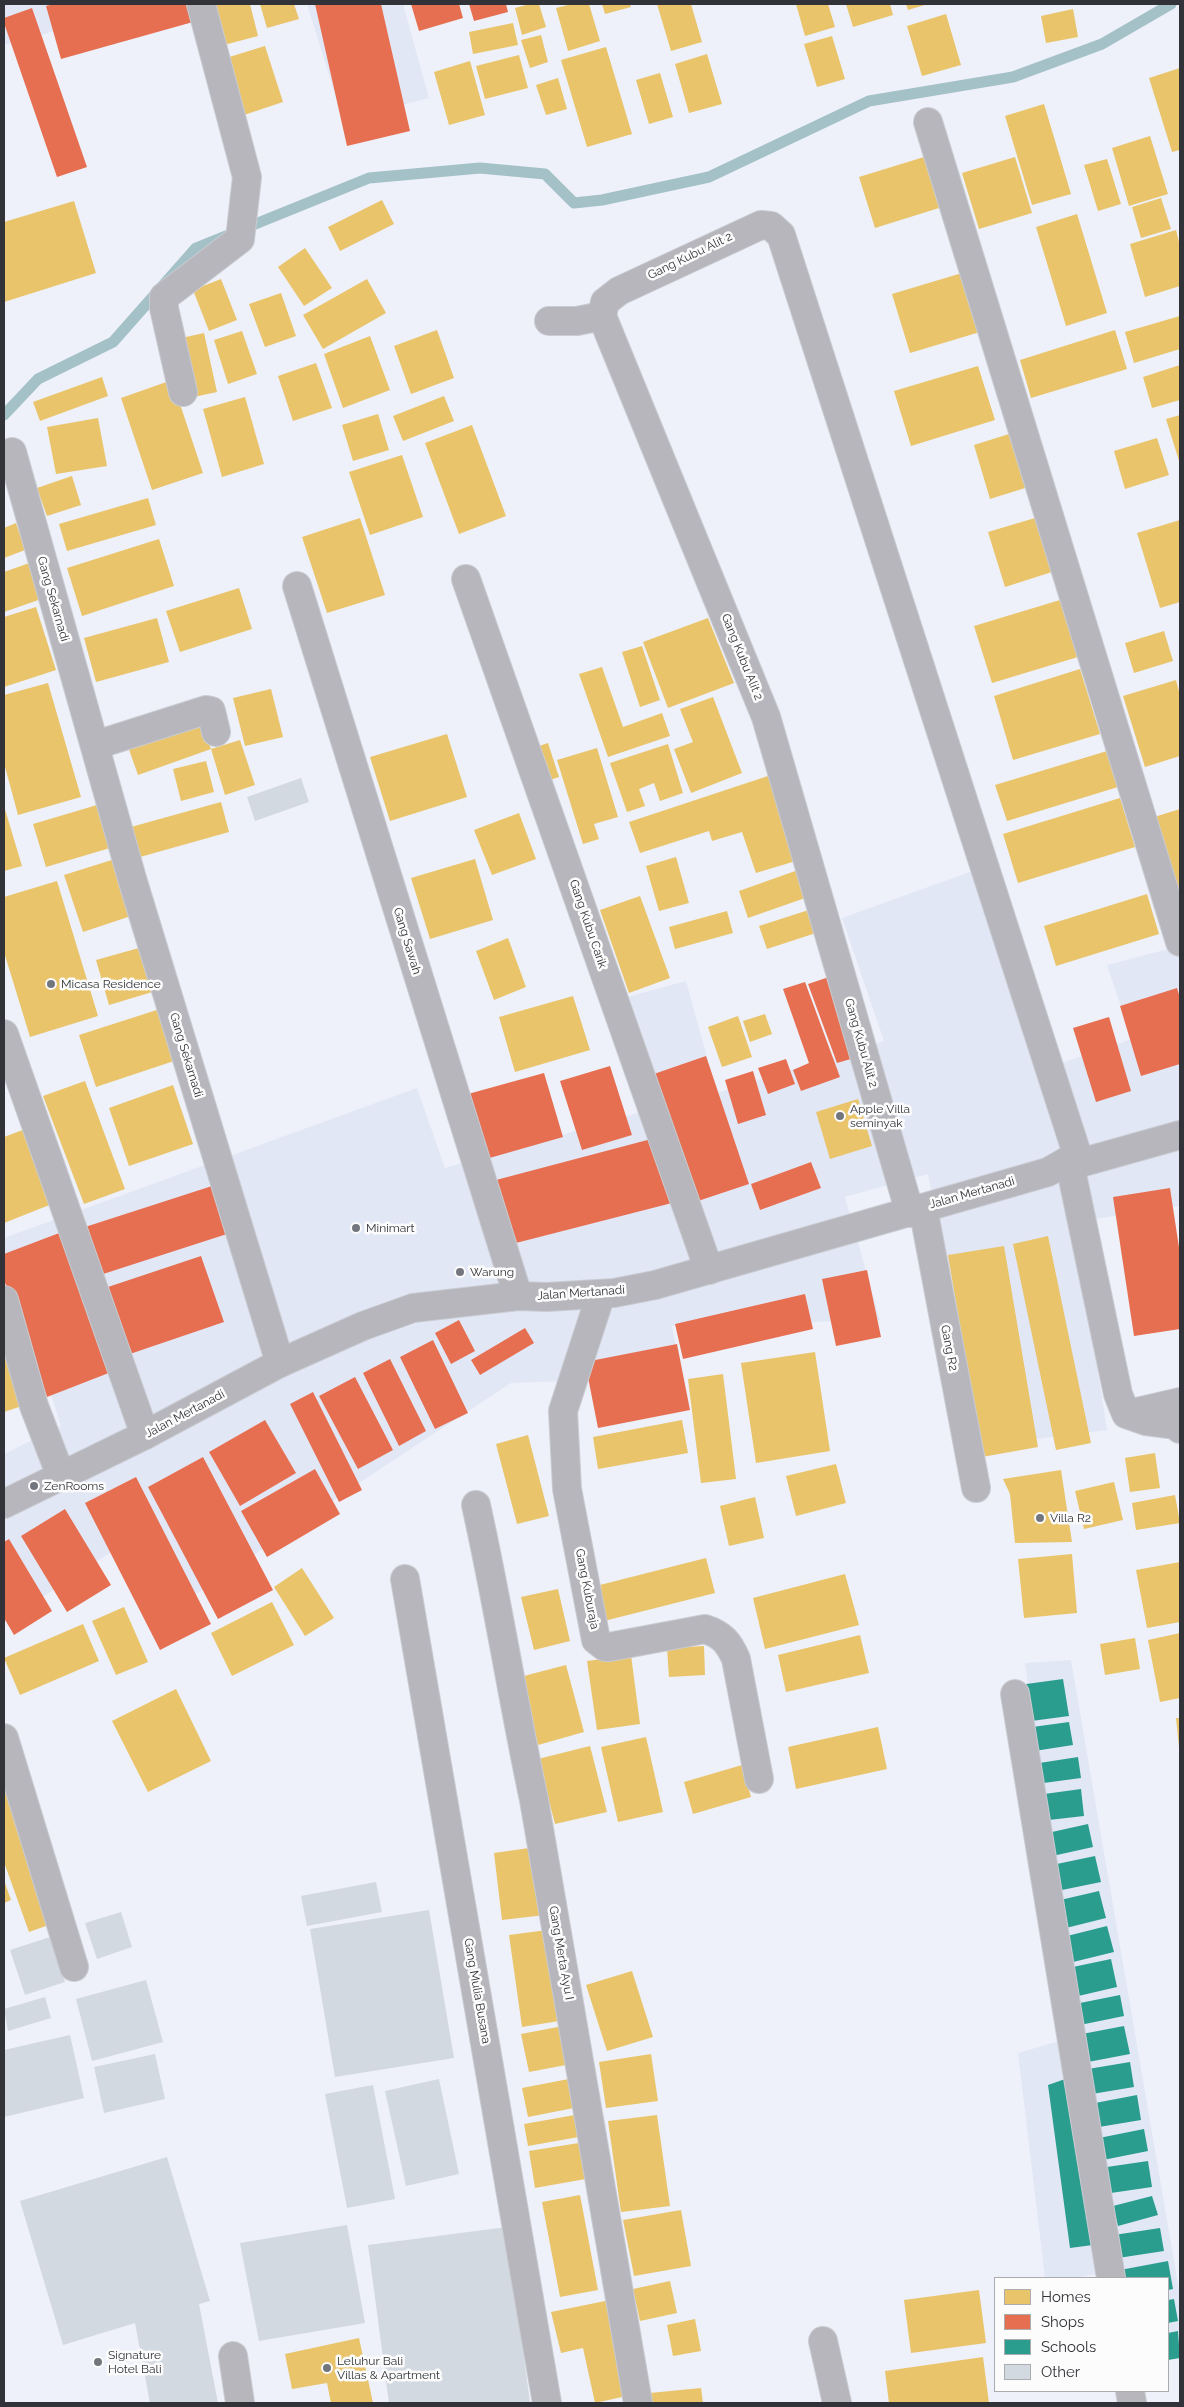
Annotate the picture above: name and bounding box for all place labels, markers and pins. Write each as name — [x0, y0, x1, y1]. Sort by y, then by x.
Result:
place label: Micasa Residence — [61, 977, 161, 991]
marker: Micasa Residence — [45, 978, 57, 990]
place label: Apple Villa seminyak — [850, 1102, 910, 1130]
marker: Apple Villa seminyak — [834, 1110, 846, 1122]
place label: Minimart — [366, 1221, 415, 1235]
marker: Minimart — [350, 1222, 362, 1234]
place label: Warung — [470, 1265, 514, 1279]
marker: Warung — [454, 1266, 466, 1278]
place label: ZenRooms — [44, 1479, 104, 1493]
marker: ZenRooms — [28, 1480, 40, 1492]
place label: Villa R2 — [1050, 1511, 1091, 1525]
marker: Villa R2 — [1034, 1512, 1046, 1524]
place label: Signature Hotel Bali — [108, 2348, 161, 2376]
place label: Leluhur Bali Villas & Apartment — [337, 2354, 440, 2382]
marker: Signature Hotel Bali — [92, 2356, 104, 2368]
marker: Leluhur Bali Villas & Apartment — [321, 2362, 333, 2374]

